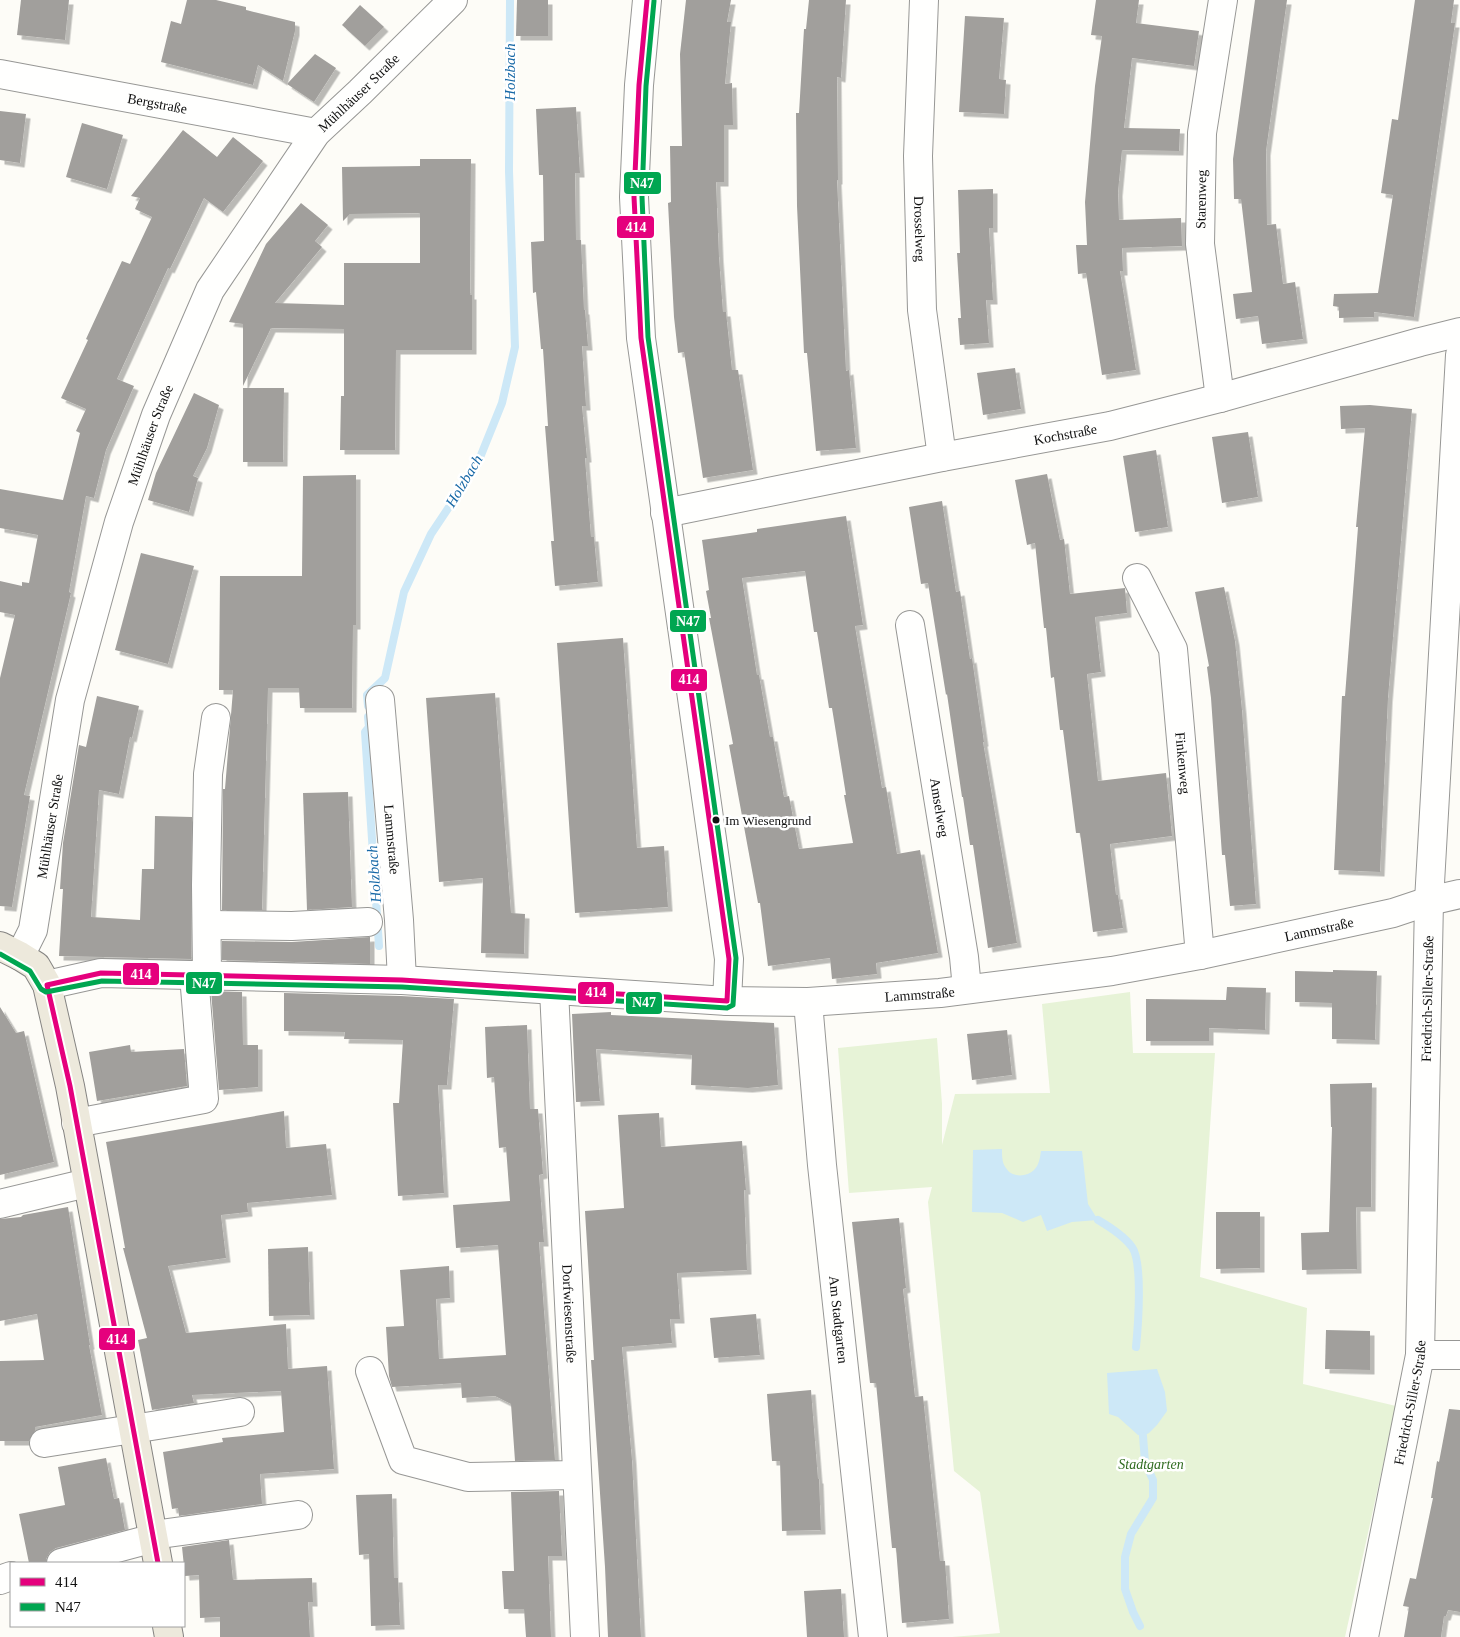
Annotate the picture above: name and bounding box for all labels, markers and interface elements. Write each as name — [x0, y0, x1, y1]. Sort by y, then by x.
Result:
water label: Holzbach — [502, 43, 518, 102]
street label: Mühlhäuser Straße — [315, 51, 402, 135]
street label: Bergstraße — [126, 91, 188, 117]
street label: Starenweg — [1193, 170, 1209, 229]
line badge: N47 — [623, 171, 662, 195]
text: N47 — [630, 176, 654, 191]
street label: Drosselweg — [911, 196, 928, 262]
line badge: 414 — [616, 215, 655, 239]
text: 414 — [626, 220, 647, 235]
street label: Mühlhäuser Straße — [125, 383, 176, 488]
street label: Kochstraße — [1033, 422, 1098, 448]
water label: Holzbach — [442, 452, 486, 511]
line badge: N47 — [669, 609, 707, 633]
text: N47 — [676, 614, 700, 629]
line badge: 414 — [670, 668, 708, 692]
text: 414 — [679, 672, 700, 687]
street label: Finkenweg — [1172, 731, 1193, 795]
street label: Mühlhäuser Straße — [34, 773, 66, 880]
street label: Amselweg — [927, 777, 951, 838]
street label: Lammstraße — [381, 804, 402, 875]
place label: Im Wiesengrund — [725, 813, 812, 828]
marker: Im Wiesengrund — [711, 815, 721, 825]
water label: Holzbach — [364, 845, 384, 904]
street label: Lammstraße — [1283, 915, 1355, 944]
street label: Friedrich-Siller-Straße — [1419, 935, 1436, 1062]
line badge: 414 — [122, 962, 160, 986]
text: 414 — [131, 967, 152, 982]
line badge: N47 — [185, 971, 223, 995]
text: N47 — [192, 976, 216, 991]
line badge: 414 — [577, 981, 615, 1005]
street label: Lammstraße — [884, 984, 956, 1005]
text: 414 — [586, 985, 607, 1000]
line badge: N47 — [625, 991, 663, 1015]
text: N47 — [632, 995, 656, 1010]
street label: Dorfwiesenstraße — [559, 1264, 579, 1363]
street label: Am Stadtgarten — [826, 1275, 850, 1364]
line badge: 414 — [98, 1327, 136, 1351]
text: 414 — [107, 1332, 128, 1347]
street label: Friedrich-Siller-Straße — [1391, 1340, 1428, 1466]
park label: Stadtgarten — [1118, 1457, 1184, 1472]
legend — [10, 1562, 185, 1627]
text: 414 — [55, 1574, 78, 1590]
text: N47 — [55, 1599, 81, 1615]

